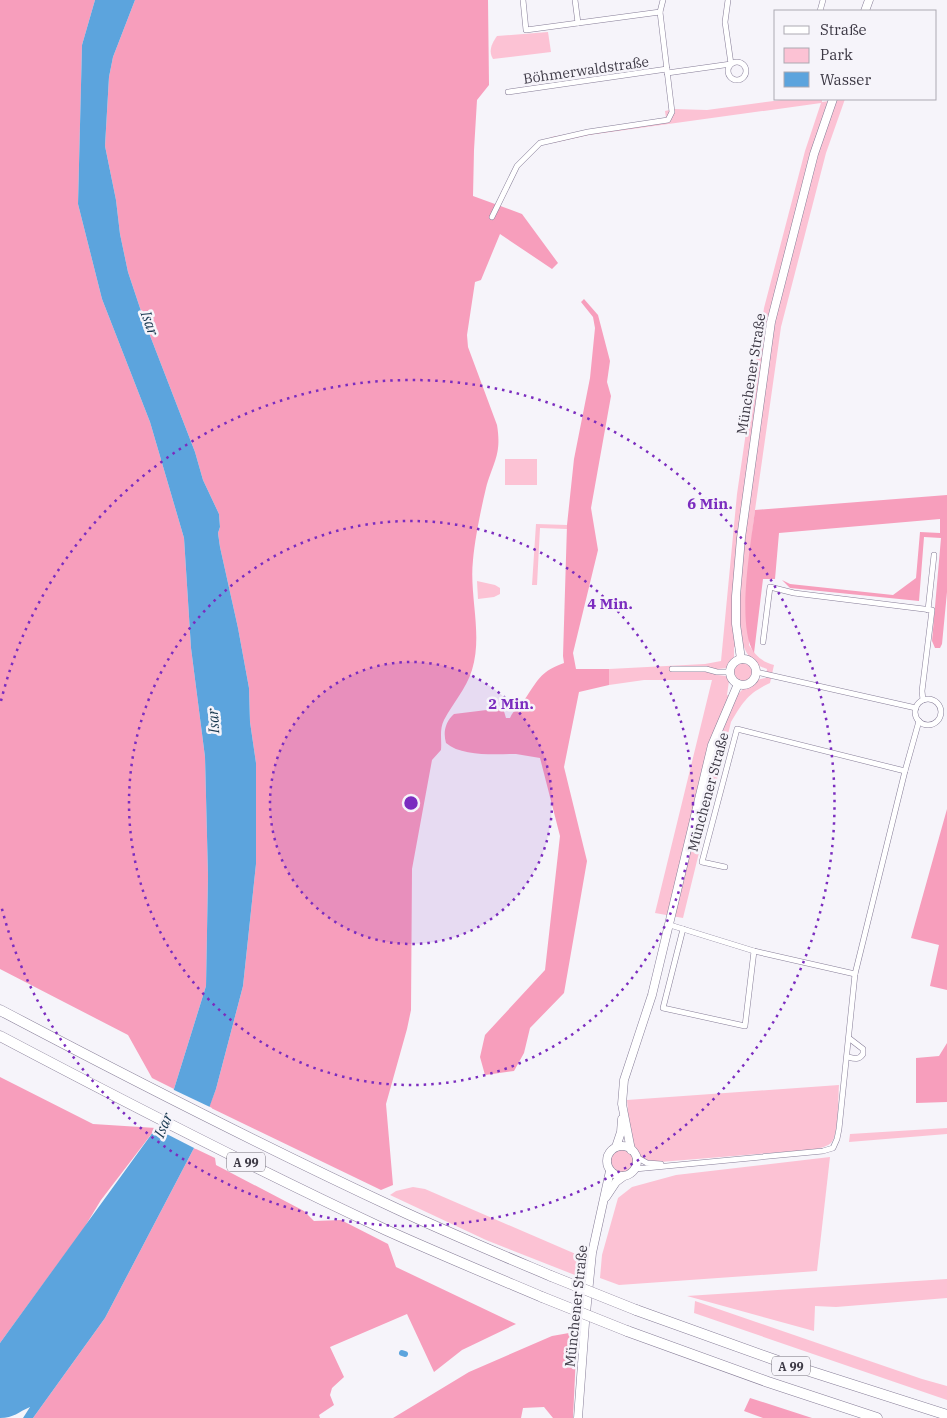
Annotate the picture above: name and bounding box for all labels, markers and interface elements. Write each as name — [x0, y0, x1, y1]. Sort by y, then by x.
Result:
legend — [774, 10, 937, 100]
text: Straße — [820, 20, 867, 39]
text: Park — [820, 45, 853, 64]
street label: Böhmerwaldstraße — [522, 52, 650, 88]
text: Wasser — [820, 70, 871, 89]
water label: Isar — [136, 307, 163, 338]
street label: Münchener Straße — [733, 312, 769, 436]
text: 6 Min. — [687, 494, 733, 513]
text: 4 Min. — [587, 594, 633, 613]
text: 2 Min. — [488, 694, 534, 713]
water label: Isar — [203, 707, 223, 735]
street label: Münchener Straße — [683, 730, 733, 854]
centre of rings — [402, 794, 420, 812]
water label: Isar — [149, 1109, 177, 1141]
road number: A 99 — [227, 1152, 265, 1172]
street label: Münchener Straße — [561, 1244, 591, 1368]
road number: A 99 — [772, 1356, 810, 1375]

